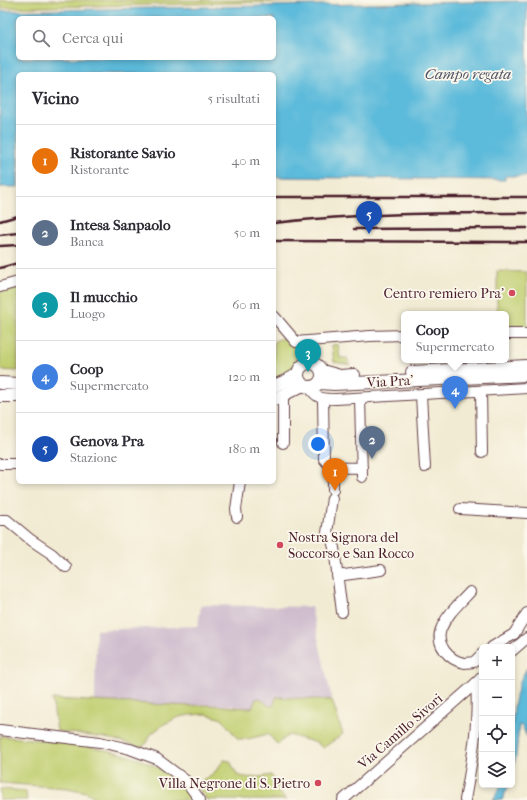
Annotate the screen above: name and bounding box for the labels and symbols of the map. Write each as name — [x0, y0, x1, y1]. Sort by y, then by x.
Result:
water label: Campo regata — [425, 65, 511, 83]
pin: 5 — [356, 201, 382, 234]
place label: Centro remiero Pra' — [384, 285, 504, 302]
marker: Centro remiero Pra' — [507, 288, 517, 298]
pin: 3 — [295, 339, 321, 372]
street label: Via Pra' — [365, 372, 414, 391]
pin: 4 — [442, 376, 468, 409]
pin: 2 — [359, 426, 385, 459]
your location — [308, 434, 328, 454]
pin: 1 — [322, 458, 348, 491]
place label: Nostra Signora del Soccorso e San Rocco — [288, 529, 414, 562]
marker: Nostra Signora del Soccorso e San Rocco — [275, 540, 285, 550]
street label: Via Camillo Sivori — [354, 690, 446, 774]
place label: Villa Negrone di S. Pietro — [158, 775, 310, 792]
marker: Villa Negrone di S. Pietro — [313, 778, 323, 788]

